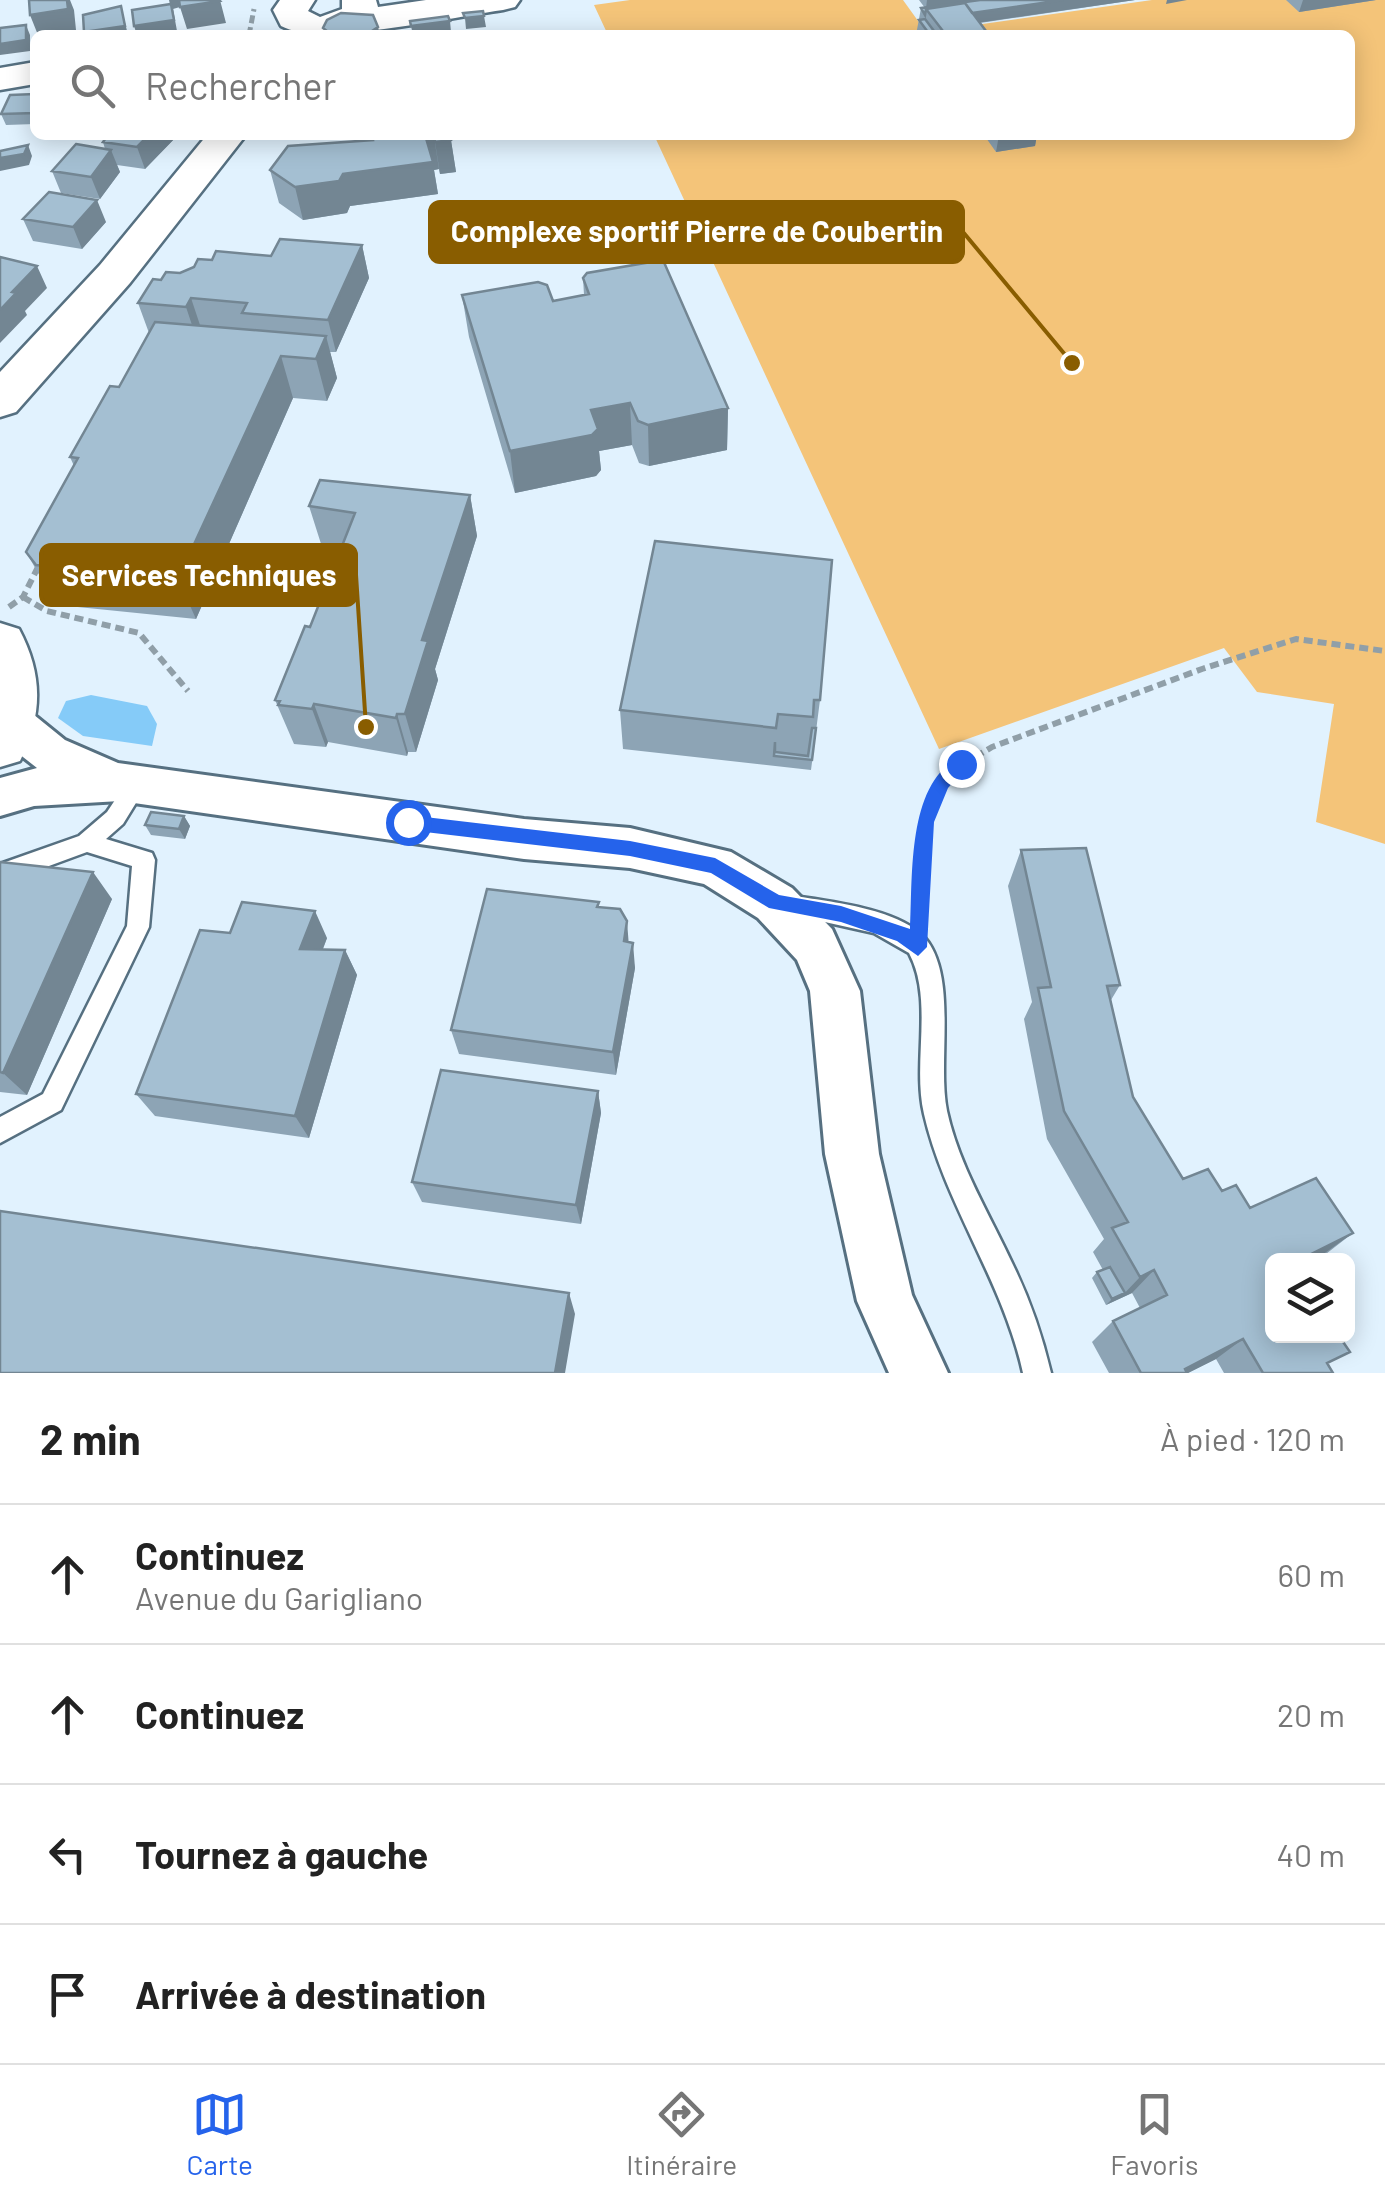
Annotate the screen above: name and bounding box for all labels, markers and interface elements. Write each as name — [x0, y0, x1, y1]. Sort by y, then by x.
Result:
search box — [30, 30, 1355, 140]
icon: search — [65, 58, 120, 113]
text: Rechercher — [145, 62, 336, 108]
callout: Complexe sportif Pierre de Coubertin — [430, 202, 963, 262]
text: Complexe sportif Pierre de Coubertin — [451, 212, 943, 248]
callout: Services Techniques — [41, 545, 356, 605]
text: Services Techniques — [61, 556, 337, 592]
route end — [939, 742, 985, 788]
route start — [386, 800, 432, 846]
map controls — [1265, 1253, 1355, 1343]
button: layers — [1265, 1253, 1355, 1343]
text: 2 min — [40, 1413, 141, 1463]
text: À pied · 120 m — [1160, 1419, 1345, 1457]
text: Continuez — [135, 1532, 304, 1578]
icon: ahead — [40, 1547, 95, 1602]
text: 60 m — [1278, 1555, 1345, 1593]
text: Avenue du Garigliano — [135, 1578, 423, 1616]
icon: ahead — [40, 1687, 95, 1742]
text: Continuez — [135, 1691, 304, 1737]
text: 20 m — [1277, 1695, 1345, 1733]
icon: left — [40, 1827, 95, 1882]
text: Tournez à gauche — [135, 1831, 428, 1877]
text: 40 m — [1276, 1835, 1345, 1873]
icon: arrive — [40, 1967, 95, 2022]
text: Arrivée à destination — [135, 1971, 486, 2017]
tab: Carte — [187, 2087, 253, 2181]
tab: Itinéraire — [626, 2087, 737, 2181]
tab: Favoris — [1110, 2087, 1198, 2181]

